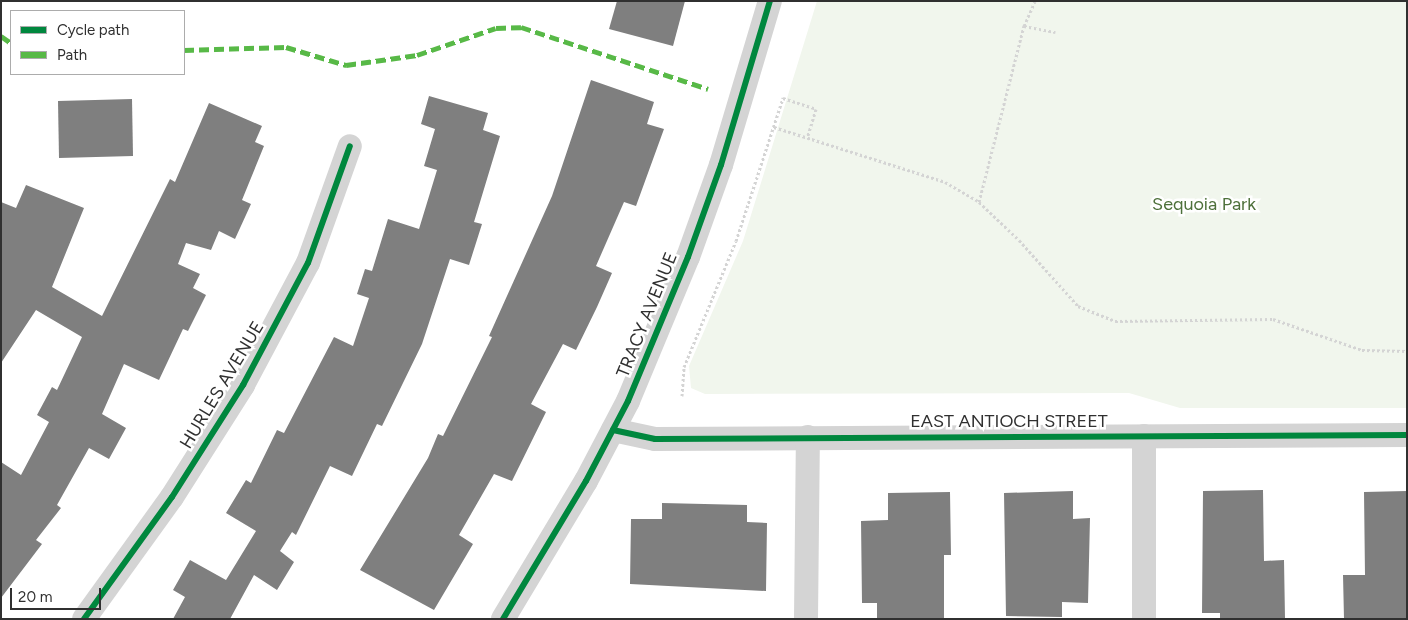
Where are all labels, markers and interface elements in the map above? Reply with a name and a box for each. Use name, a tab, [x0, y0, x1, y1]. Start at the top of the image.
legend	[10, 10, 185, 75]
text: Cycle path	[57, 21, 129, 39]
text: Path	[57, 46, 87, 64]
park label: Sequoia Park	[1152, 193, 1256, 215]
street label: TRACY AVENUE	[612, 249, 682, 381]
street label: HURLES AVENUE	[175, 317, 269, 453]
street label: EAST ANTIOCH STREET	[910, 410, 1108, 432]
scale bar	[12, 578, 104, 610]
text: 20 m	[18, 588, 52, 606]

